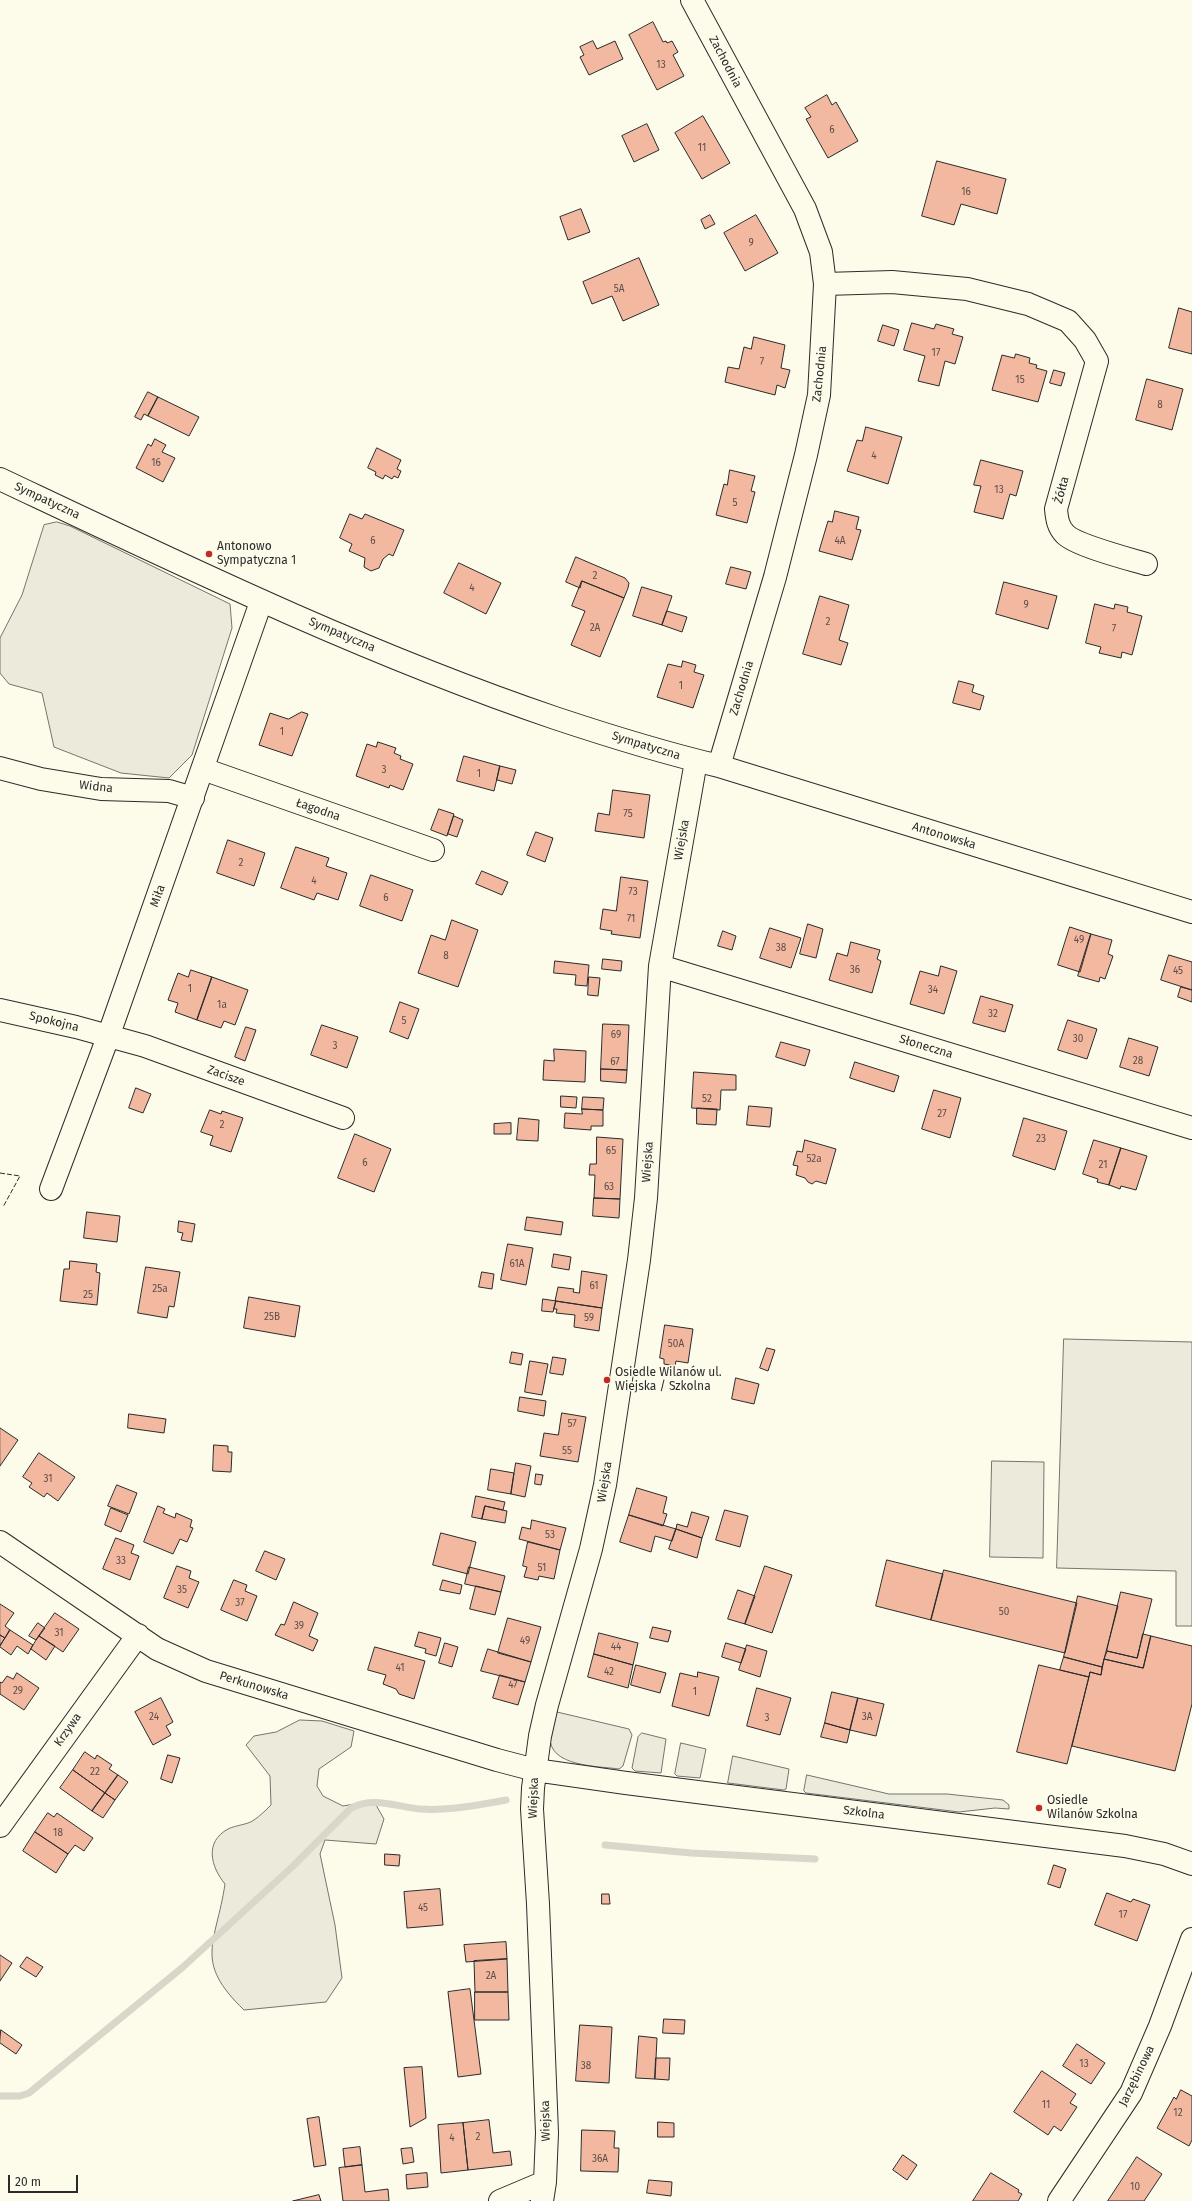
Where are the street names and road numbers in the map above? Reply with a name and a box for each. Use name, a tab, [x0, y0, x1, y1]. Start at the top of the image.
street label: Zachodnia	[705, 34, 745, 90]
street label: Zachodnia	[810, 345, 830, 403]
street label: Żółta	[1051, 475, 1073, 505]
street label: Sympatyczna	[12, 480, 82, 522]
street label: Sympatyczna	[307, 615, 377, 655]
street label: Zachodnia	[727, 659, 757, 717]
street label: Sympatyczna	[610, 729, 682, 763]
street label: Widna	[78, 778, 114, 796]
street label: Łagodna	[294, 796, 342, 824]
street label: Wiejska	[671, 818, 693, 862]
street label: Antonowska	[910, 819, 978, 853]
street label: Miła	[147, 883, 169, 909]
street label: Spokojna	[28, 1009, 80, 1035]
street label: Słoneczna	[897, 1032, 955, 1062]
street label: Zacisze	[205, 1063, 247, 1089]
street label: Wiejska	[639, 1141, 657, 1183]
street label: Wiejska	[595, 1460, 615, 1504]
street label: Perkunowska	[218, 1669, 290, 1703]
street label: Krzywa	[51, 1710, 85, 1750]
street label: Wiejska	[526, 1777, 542, 1819]
street label: Szkolna	[842, 1803, 886, 1823]
street label: Jarzębinowa	[1116, 2043, 1158, 2109]
street label: Wiejska	[538, 2100, 554, 2142]

